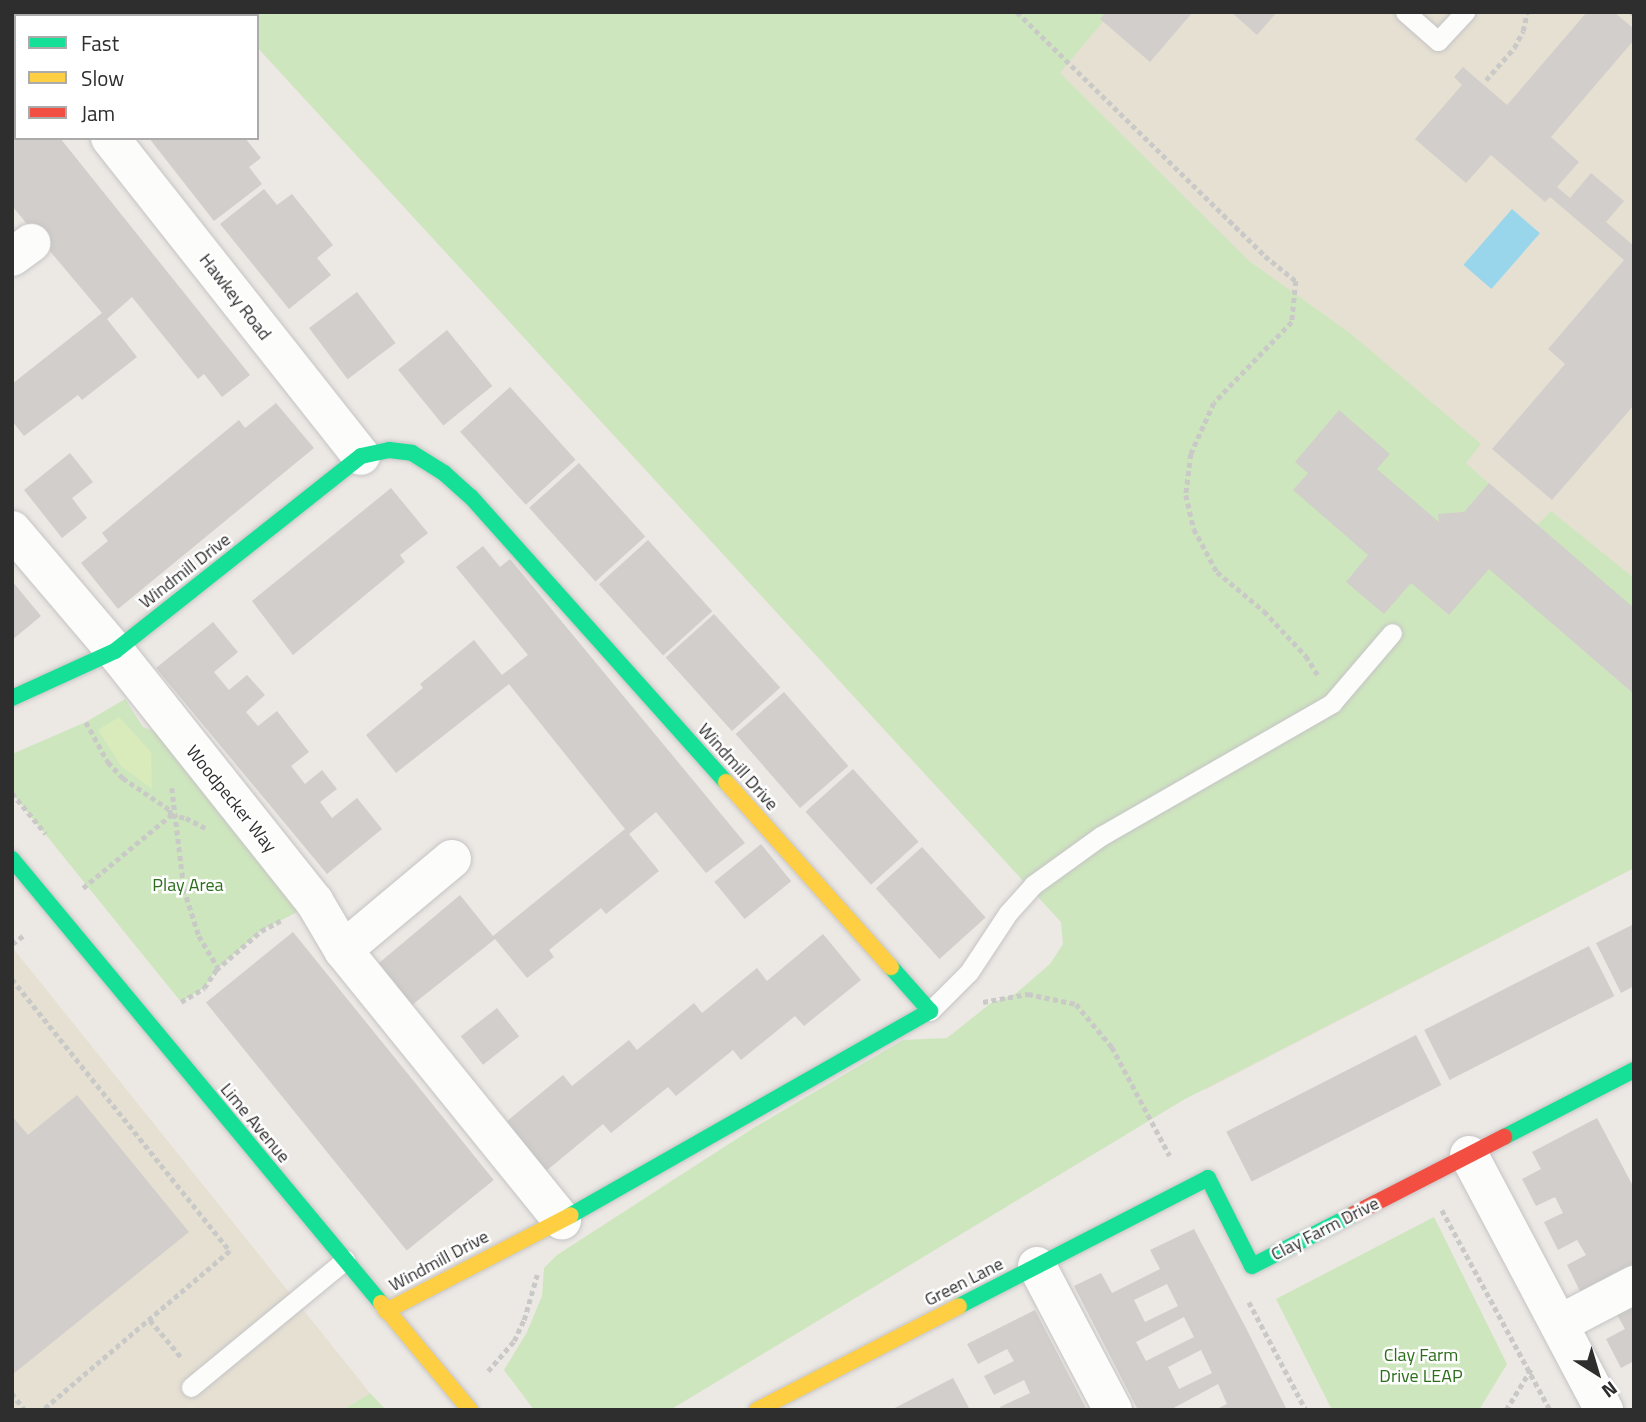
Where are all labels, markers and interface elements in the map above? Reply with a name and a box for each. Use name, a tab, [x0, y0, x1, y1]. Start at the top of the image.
legend	[14, 14, 259, 140]
text: Fast	[81, 27, 119, 59]
text: Slow	[81, 62, 124, 94]
text: Jam	[81, 97, 115, 129]
street label: Hawkey Road	[195, 249, 275, 345]
street label: Windmill Drive	[135, 529, 235, 613]
street label: Windmill Drive	[693, 719, 783, 815]
street label: Woodpecker Way	[181, 741, 281, 857]
park label: Play Area	[152, 874, 224, 896]
street label: Lime Avenue	[216, 1079, 294, 1167]
street label: Clay Farm Drive	[1268, 1193, 1382, 1265]
street label: Windmill Drive	[385, 1226, 493, 1296]
street label: Green Lane	[921, 1253, 1007, 1311]
north arrow	[1562, 1338, 1632, 1408]
park label: Clay Farm Drive LEAP	[1379, 1345, 1463, 1388]
text: N	[1596, 1375, 1624, 1406]

